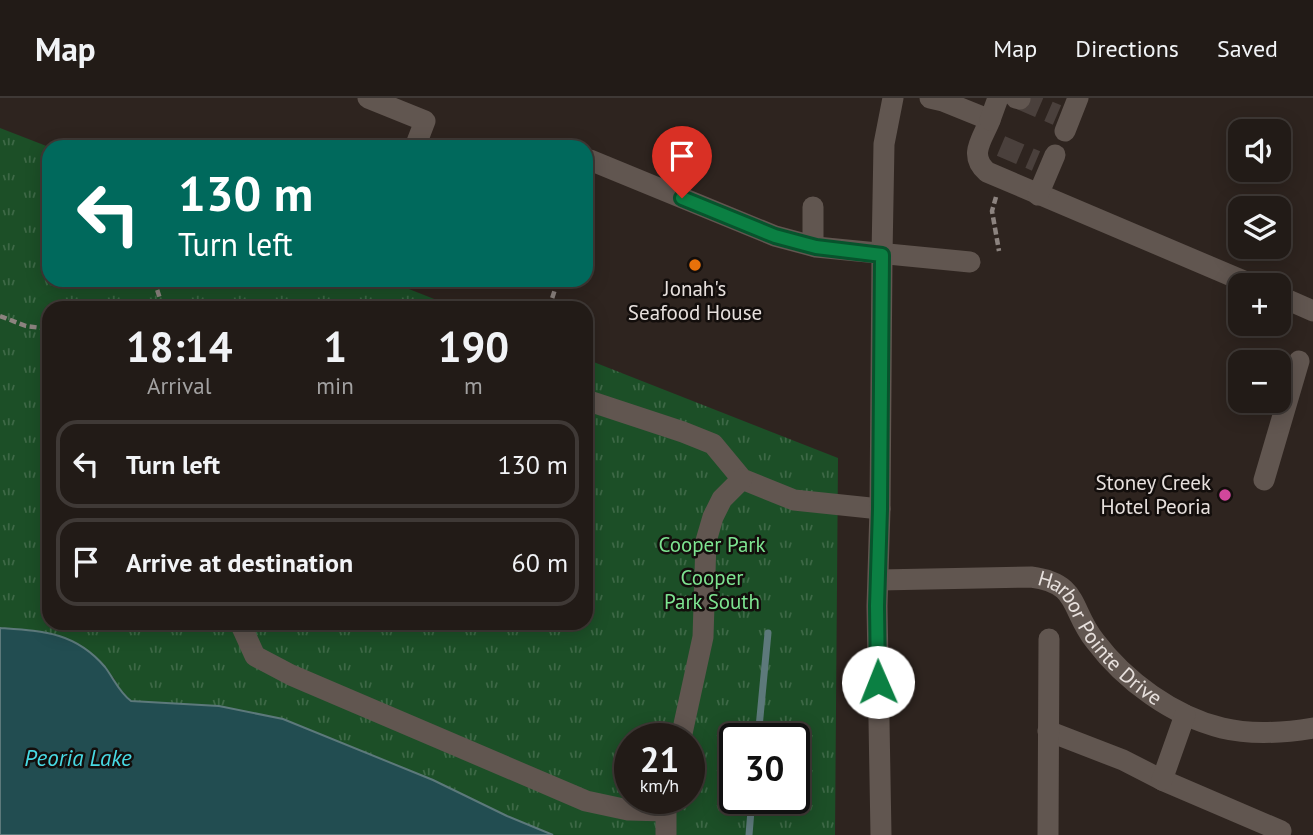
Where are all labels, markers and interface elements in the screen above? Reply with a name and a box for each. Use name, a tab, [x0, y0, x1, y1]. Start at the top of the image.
text: Map	[35, 27, 96, 70]
text: Map	[993, 33, 1037, 64]
text: Directions	[1075, 33, 1179, 64]
text: Saved	[1217, 33, 1278, 64]
map controls	[1228, 119, 1291, 413]
button: sound	[1228, 119, 1291, 182]
pin	[652, 126, 712, 198]
icon: arrive	[663, 137, 701, 175]
text: 130 m	[178, 161, 313, 225]
icon: left	[63, 168, 154, 259]
button: layers	[1228, 196, 1291, 259]
text: Turn left	[178, 223, 293, 265]
marker: Jonah's Seafood House	[687, 257, 703, 273]
button: +	[1228, 273, 1291, 336]
place label: Jonah's Seafood House	[628, 275, 762, 326]
text: 18:14	[126, 319, 232, 374]
text: 1	[323, 319, 347, 374]
text: 190	[438, 319, 509, 374]
button: −	[1228, 350, 1291, 413]
text: Arrival	[147, 371, 211, 400]
text: min	[316, 371, 354, 400]
text: m	[464, 371, 483, 400]
icon: left	[67, 445, 105, 483]
text: Turn left	[126, 448, 220, 481]
text: 130 m	[497, 448, 568, 481]
place label: Stoney Creek Hotel Peoria	[1095, 469, 1211, 520]
marker: Stoney Creek Hotel Peoria	[1217, 487, 1233, 503]
park label: Cooper Park	[658, 531, 766, 558]
icon: arrive	[67, 543, 105, 581]
text: Arrive at destination	[126, 546, 353, 579]
text: 60 m	[512, 546, 568, 579]
park label: Cooper Park South	[664, 564, 760, 615]
street label: Harbor Pointe Drive	[1035, 564, 1167, 711]
position arrow	[841, 645, 915, 719]
speed limit sign: 30	[719, 723, 810, 814]
text: 21	[640, 736, 679, 782]
water label: Peoria Lake	[24, 743, 132, 772]
text: km/h	[640, 774, 679, 797]

